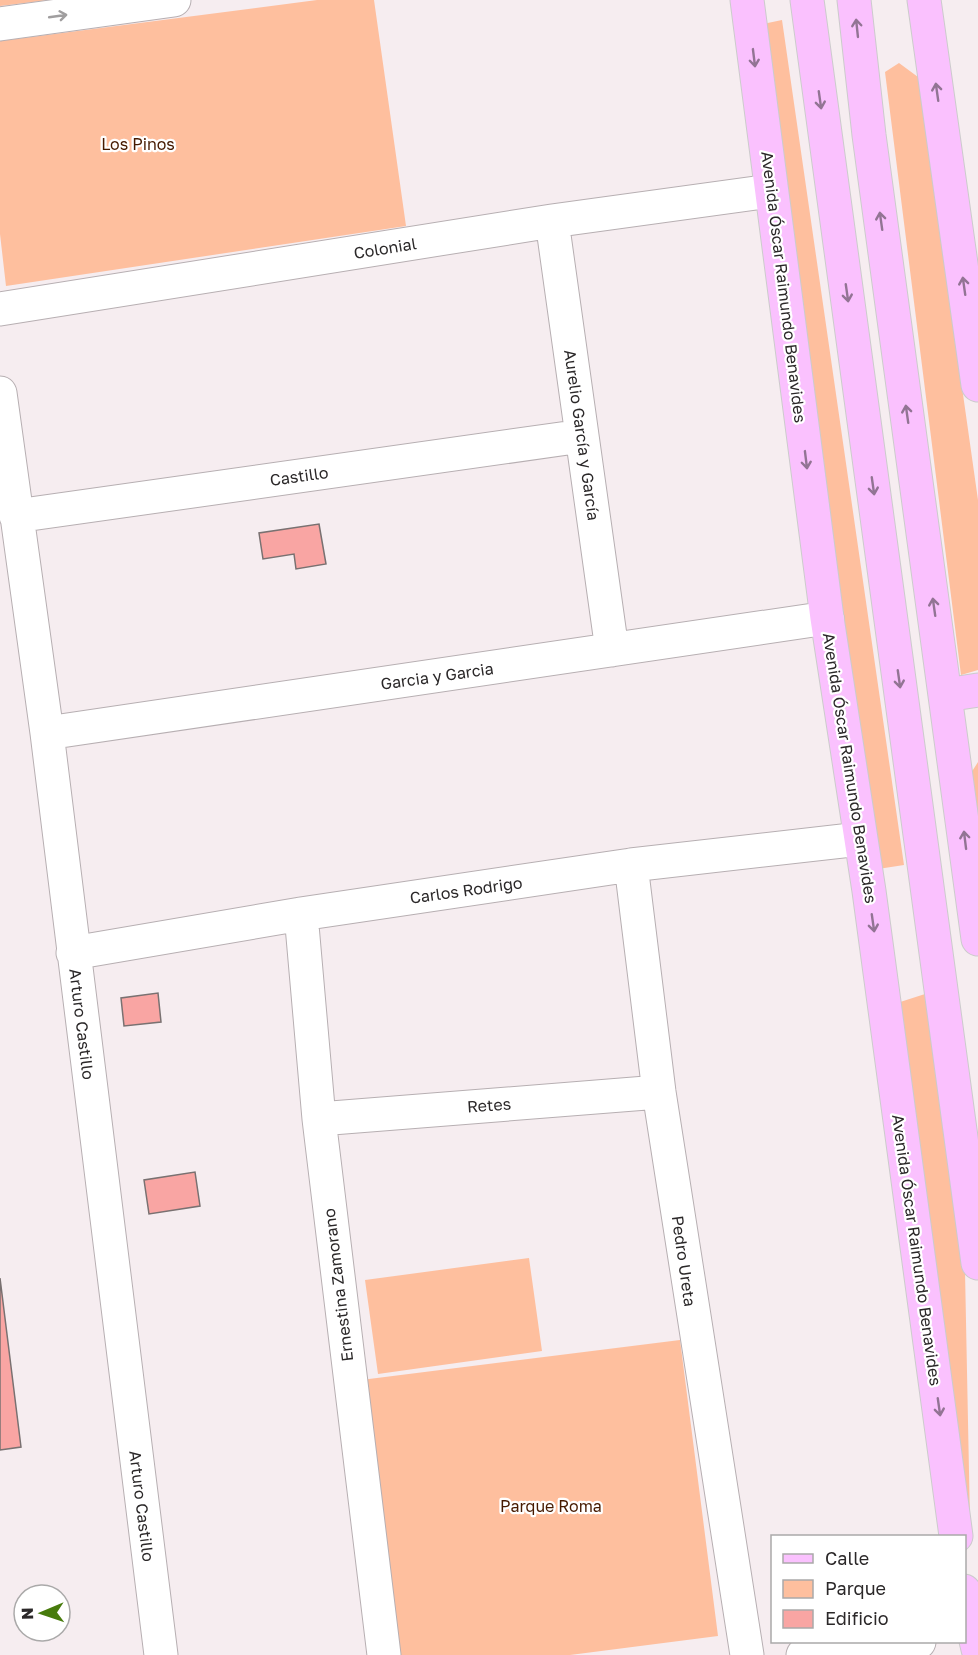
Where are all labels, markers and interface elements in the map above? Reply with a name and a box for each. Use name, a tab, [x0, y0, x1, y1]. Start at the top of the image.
one-way arrow	[48, 10, 67, 21]
one-way arrow	[851, 18, 862, 38]
one-way arrow	[749, 48, 760, 67]
one-way arrow	[932, 83, 943, 103]
one-way arrow	[815, 89, 826, 109]
park label: Los Pinos	[101, 134, 175, 154]
street label: Avenida Óscar Raimundo Benavides	[757, 150, 811, 424]
one-way arrow	[875, 212, 886, 231]
street label: Colonial	[352, 233, 418, 263]
one-way arrow	[959, 276, 970, 296]
one-way arrow	[841, 282, 852, 302]
street label: Aurelio García y García	[560, 348, 604, 522]
one-way arrow	[902, 405, 913, 425]
one-way arrow	[801, 449, 812, 469]
street label: Castillo	[269, 462, 329, 490]
one-way arrow	[867, 476, 878, 495]
one-way arrow	[929, 598, 940, 618]
street label: Avenida Óscar Raimundo Benavides	[819, 631, 881, 905]
street label: Garcia y Garcia	[379, 658, 495, 694]
one-way arrow	[894, 669, 905, 689]
one-way arrow	[960, 830, 971, 850]
street label: Carlos Rodrigo	[408, 872, 524, 908]
one-way arrow	[868, 912, 879, 932]
street label: Arturo Castillo	[65, 967, 99, 1081]
street label: Retes	[466, 1093, 512, 1117]
street label: Avenida Óscar Raimundo Benavides	[888, 1113, 946, 1387]
street label: Ernestina Zamorano	[319, 1207, 357, 1363]
street label: Pedro Ureta	[668, 1214, 700, 1308]
one-way arrow	[933, 1397, 944, 1417]
street label: Arturo Castillo	[125, 1449, 159, 1563]
park label: Parque Roma	[500, 1496, 602, 1516]
legend	[771, 1535, 966, 1643]
text: Calle	[825, 1547, 869, 1569]
text: Parque	[825, 1577, 886, 1599]
north arrow	[12, 1583, 72, 1643]
text: N	[17, 1607, 37, 1620]
text: Edificio	[825, 1607, 889, 1629]

